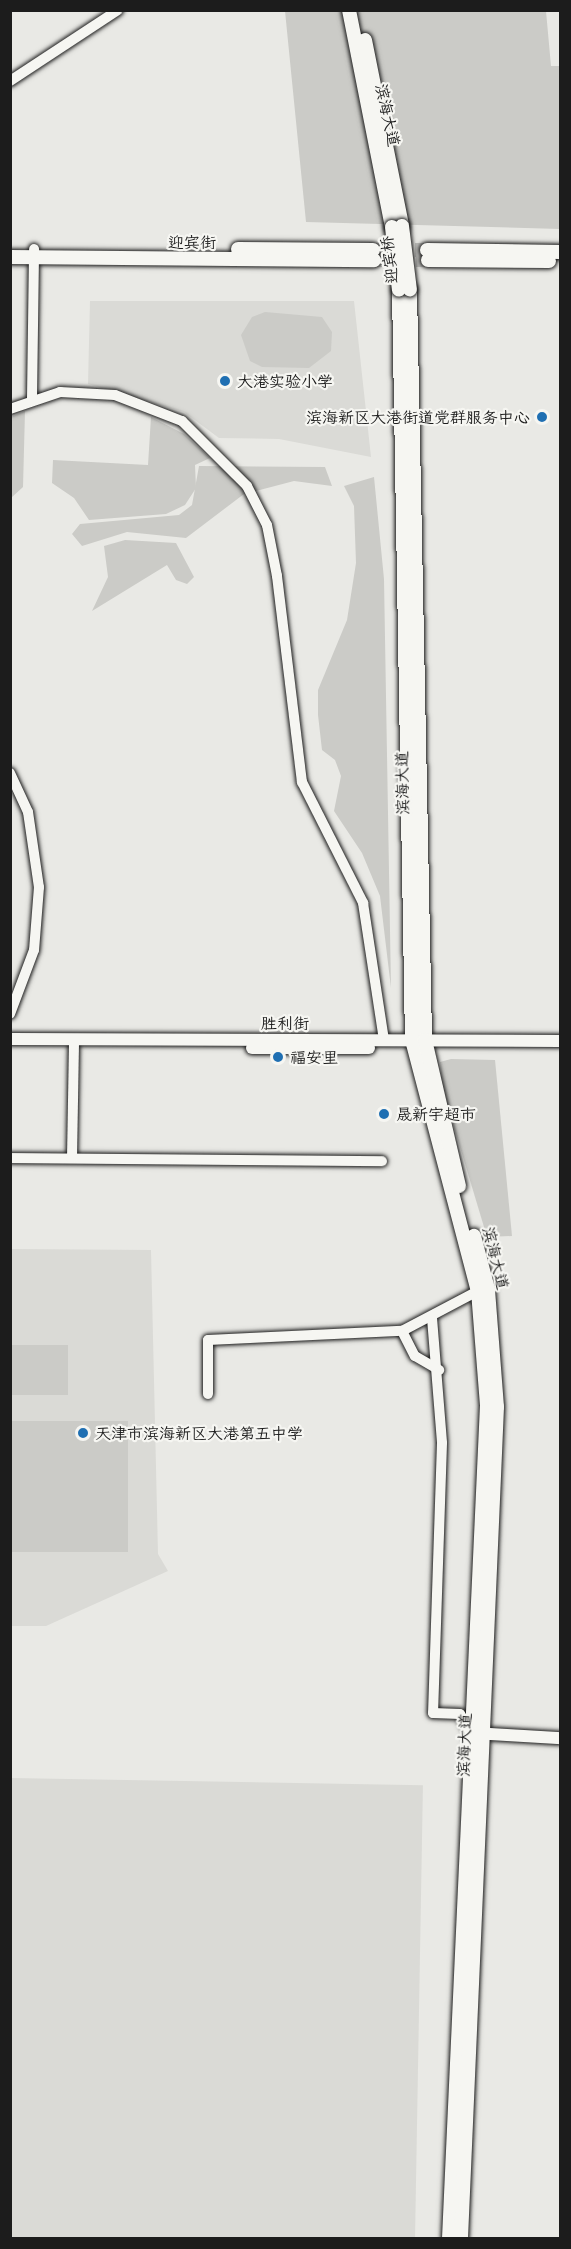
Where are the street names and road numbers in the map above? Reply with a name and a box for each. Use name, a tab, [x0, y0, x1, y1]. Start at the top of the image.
street label: 滨海大道	[372, 82, 404, 148]
street label: 迎宾街	[168, 232, 216, 252]
street label: 迎宾桥	[377, 235, 401, 285]
street label: 滨海大道	[392, 751, 412, 815]
street label: 胜利街	[261, 1013, 309, 1033]
street label: 滨海大道	[479, 1225, 513, 1291]
street label: 滨海大道	[453, 1713, 475, 1777]

